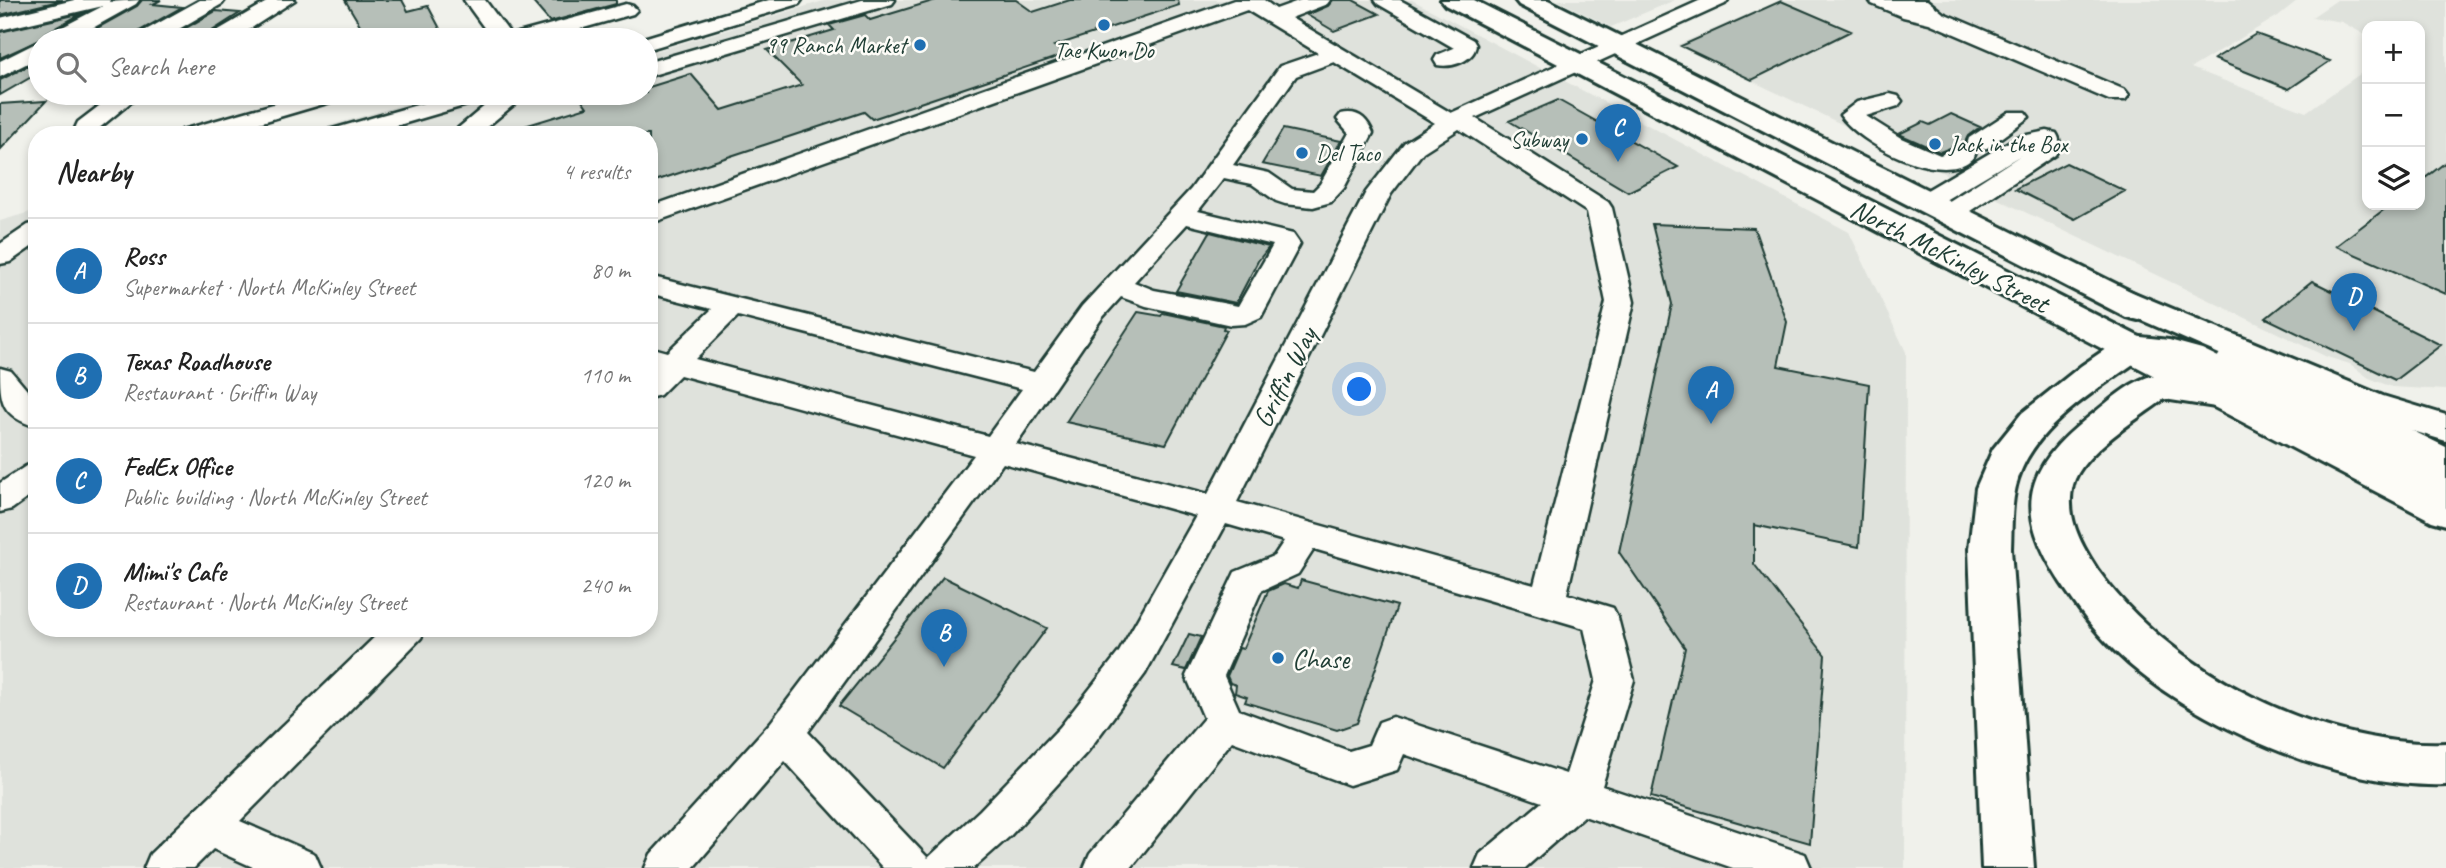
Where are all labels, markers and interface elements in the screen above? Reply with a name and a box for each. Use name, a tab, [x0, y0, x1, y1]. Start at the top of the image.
marker: Tae Kwon Do	[1096, 17, 1112, 33]
map controls	[2362, 21, 2425, 210]
button: +	[2362, 21, 2425, 84]
search box	[28, 28, 658, 105]
place label: 99 Ranch Market	[766, 31, 909, 60]
place label: Tae Kwon Do	[1054, 36, 1156, 65]
marker: 99 Ranch Market	[912, 37, 928, 53]
icon: search	[52, 48, 90, 86]
text: Search here	[108, 50, 214, 83]
button: −	[2362, 84, 2425, 147]
pin: C	[1595, 104, 1641, 162]
place label: Subway	[1510, 125, 1570, 154]
place label: Jack in the Box	[1948, 130, 2069, 159]
marker: Subway	[1574, 131, 1590, 147]
marker: Jack in the Box	[1927, 136, 1943, 152]
place label: Del Taco	[1316, 139, 1382, 168]
marker: Del Taco	[1294, 145, 1310, 161]
button: layers	[2362, 147, 2425, 210]
text: Nearby	[56, 153, 132, 191]
text: 4 results	[563, 157, 630, 186]
street label: North McKinley Street	[1845, 190, 2057, 322]
text: Ross	[123, 240, 165, 273]
text: A	[73, 256, 85, 285]
text: 80 m	[591, 256, 630, 285]
text: Supermarket · North McKinley Street	[123, 273, 415, 302]
pin: D	[2331, 273, 2377, 331]
street label: Griffin Way	[1244, 319, 1326, 433]
text: Texas Roadhouse	[123, 345, 270, 378]
text: B	[73, 361, 85, 390]
text: 110 m	[581, 361, 630, 390]
pin: A	[1688, 366, 1734, 424]
your location	[1342, 372, 1376, 406]
text: Restaurant · Griffin Way	[123, 378, 316, 407]
text: FedEx Office	[123, 450, 232, 483]
text: C	[74, 466, 84, 495]
text: 120 m	[581, 466, 630, 495]
text: Public building · North McKinley Street	[123, 483, 427, 512]
text: Mimi's Cafe	[123, 555, 226, 588]
text: D	[72, 571, 86, 600]
text: 240 m	[581, 571, 630, 600]
text: Restaurant · North McKinley Street	[123, 588, 406, 617]
pin: B	[921, 609, 967, 667]
place label: Chase	[1292, 641, 1351, 676]
marker: Chase	[1270, 650, 1286, 666]

